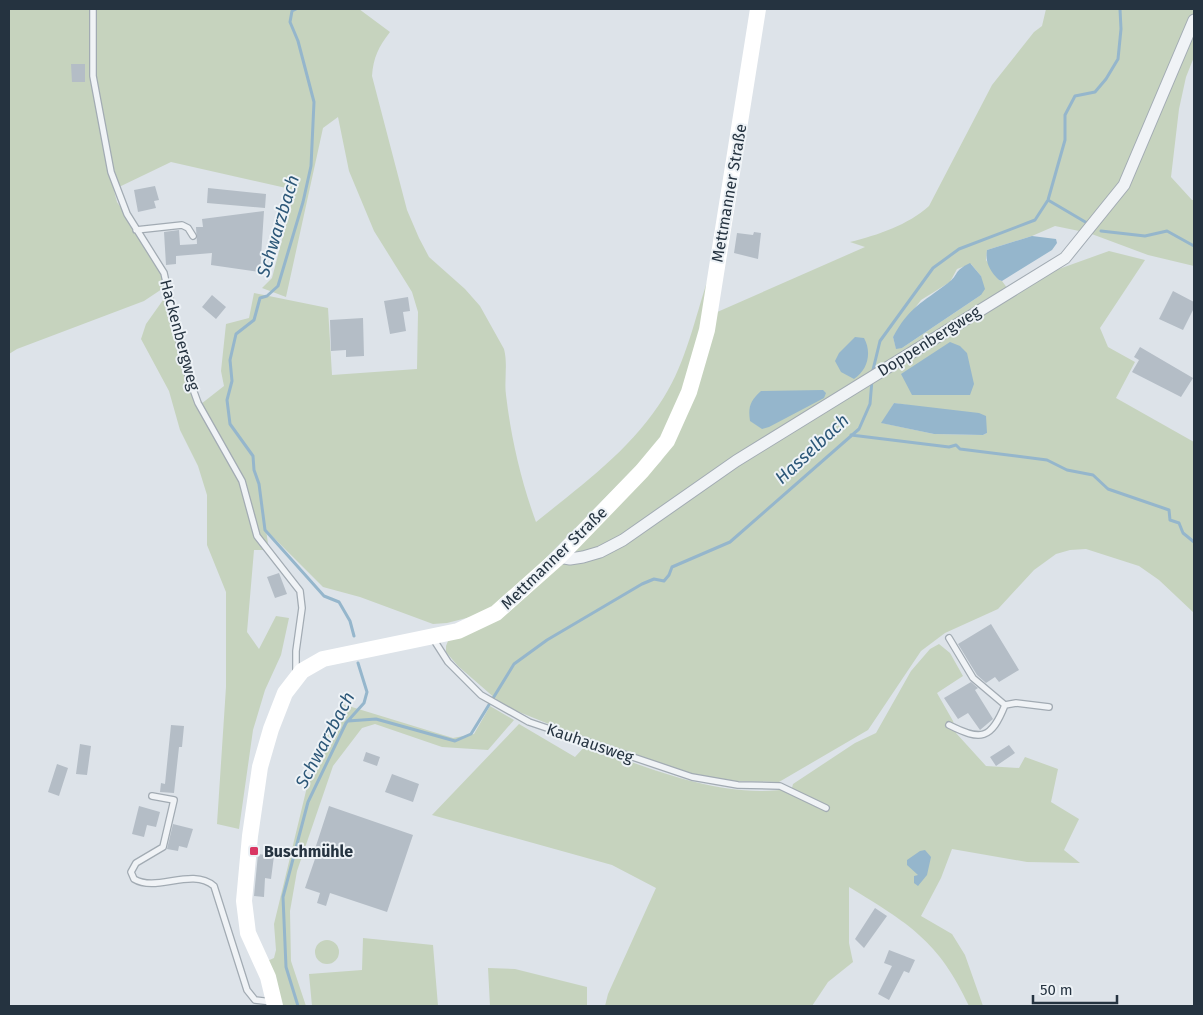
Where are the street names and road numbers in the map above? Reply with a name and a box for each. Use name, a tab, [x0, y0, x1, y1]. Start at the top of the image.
street label: Mettmanner Straße	[707, 122, 751, 264]
street label: Hackenbergweg	[156, 277, 204, 393]
street label: Doppenbergweg	[874, 301, 985, 380]
street label: Mettmanner Straße	[497, 503, 611, 613]
street label: Kauhausweg	[544, 719, 637, 767]

